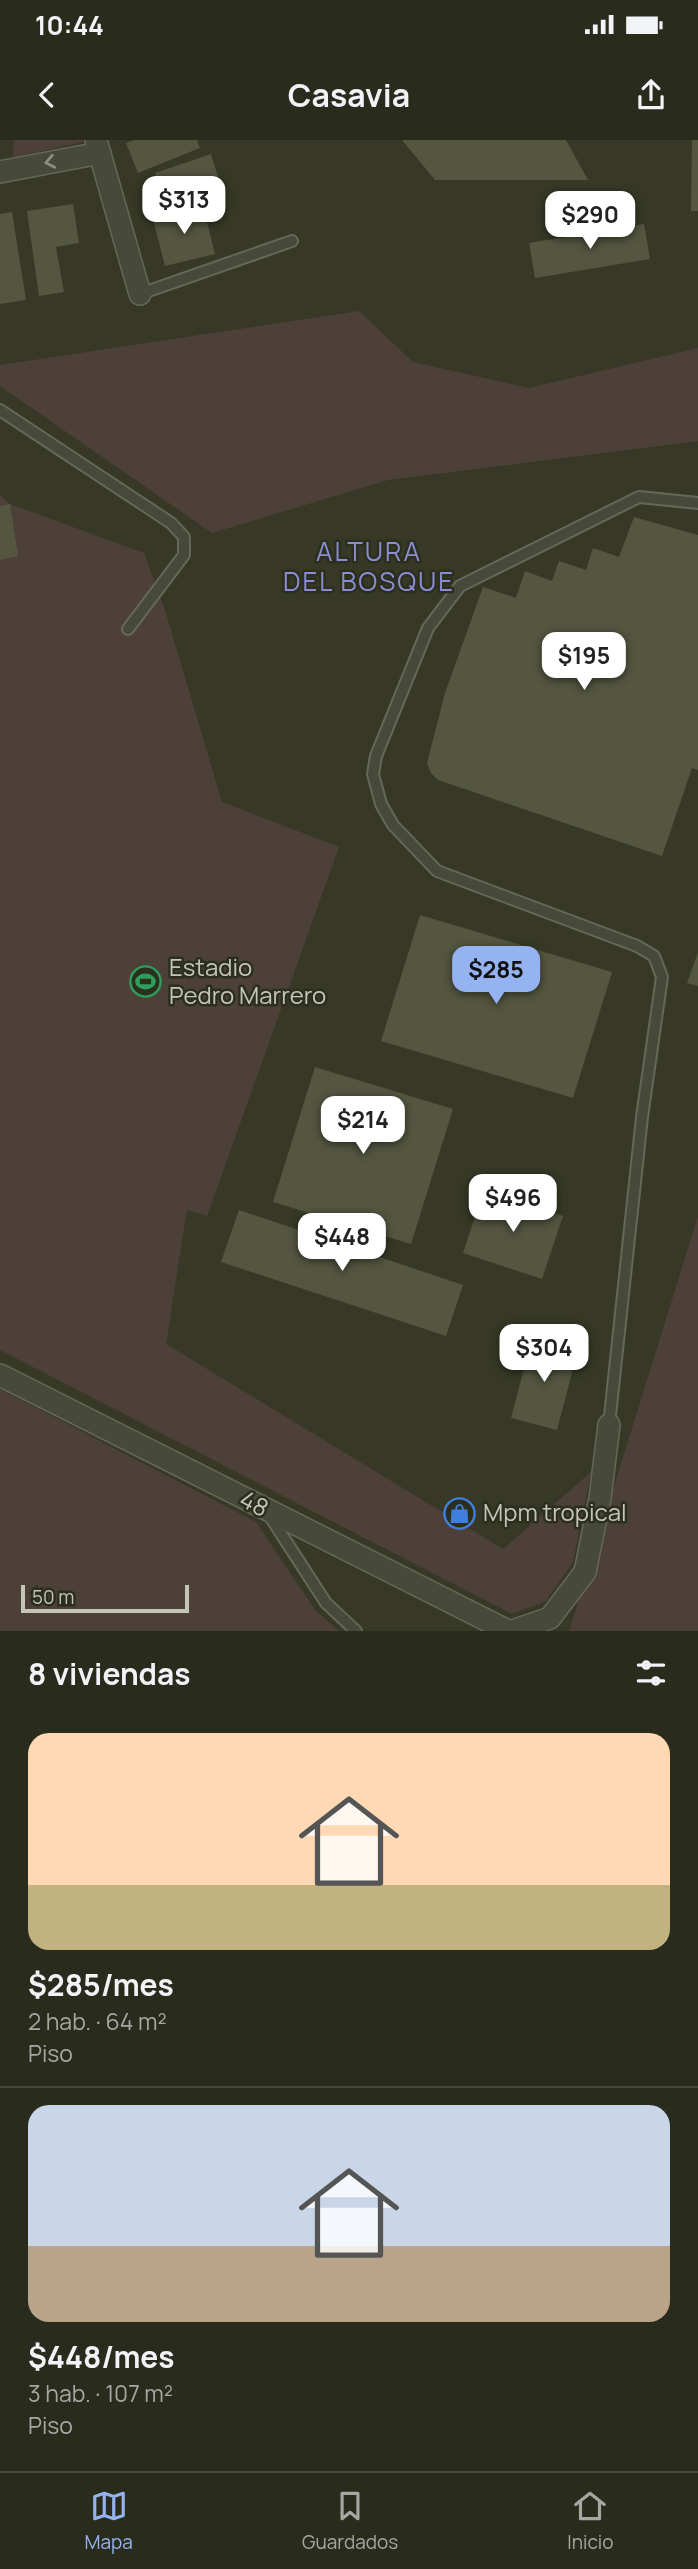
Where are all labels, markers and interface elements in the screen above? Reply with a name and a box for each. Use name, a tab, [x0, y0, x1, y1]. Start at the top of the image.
text: 10:44	[35, 7, 104, 43]
text: Casavia	[288, 73, 410, 117]
icon: back	[28, 76, 66, 114]
icon: share	[632, 76, 670, 114]
one-way arrow	[44, 154, 56, 169]
pin: $313	[143, 176, 225, 236]
text: $313	[158, 183, 210, 215]
pin: $290	[549, 192, 631, 251]
text: $290	[561, 198, 619, 230]
district label: ALTURA DEL BOSQUE	[283, 533, 455, 599]
pin: $195	[543, 632, 625, 692]
text: $195	[558, 639, 610, 671]
pin: $285	[455, 946, 537, 1006]
place label: Estadio Pedro Marrero	[169, 950, 326, 1011]
text: $285	[468, 953, 524, 985]
sports icon: Estadio Pedro Marrero	[129, 965, 163, 999]
pin: $214	[322, 1096, 404, 1156]
text: $214	[337, 1103, 389, 1135]
pin: $496	[472, 1174, 554, 1234]
text: $496	[485, 1181, 541, 1213]
pin: $448	[301, 1214, 383, 1273]
text: $448	[314, 1220, 370, 1252]
pin: $304	[503, 1324, 585, 1384]
text: $304	[516, 1331, 572, 1363]
street label: 48	[235, 1482, 275, 1524]
place label: Mpm tropical	[483, 1495, 627, 1528]
shop icon: Mpm tropical	[443, 1496, 477, 1530]
scale bar	[21, 1582, 189, 1614]
text: 50 m	[32, 1584, 74, 1610]
text: 8 viviendas	[28, 1653, 191, 1694]
icon: filters	[632, 1654, 670, 1692]
icon: home	[286, 1778, 412, 1904]
text: $285/mes	[28, 1964, 174, 2005]
text: 2 hab. · 64 m²	[28, 2005, 167, 2037]
text: Piso	[28, 2037, 73, 2069]
icon: home	[286, 2150, 412, 2276]
text: $448/mes	[28, 2336, 174, 2377]
text: 3 hab. · 107 m²	[28, 2377, 173, 2409]
text: Piso	[28, 2409, 73, 2441]
tab: Mapa	[85, 2487, 133, 2555]
tab: Guardados	[302, 2487, 398, 2555]
tab: Inicio	[567, 2487, 613, 2555]

